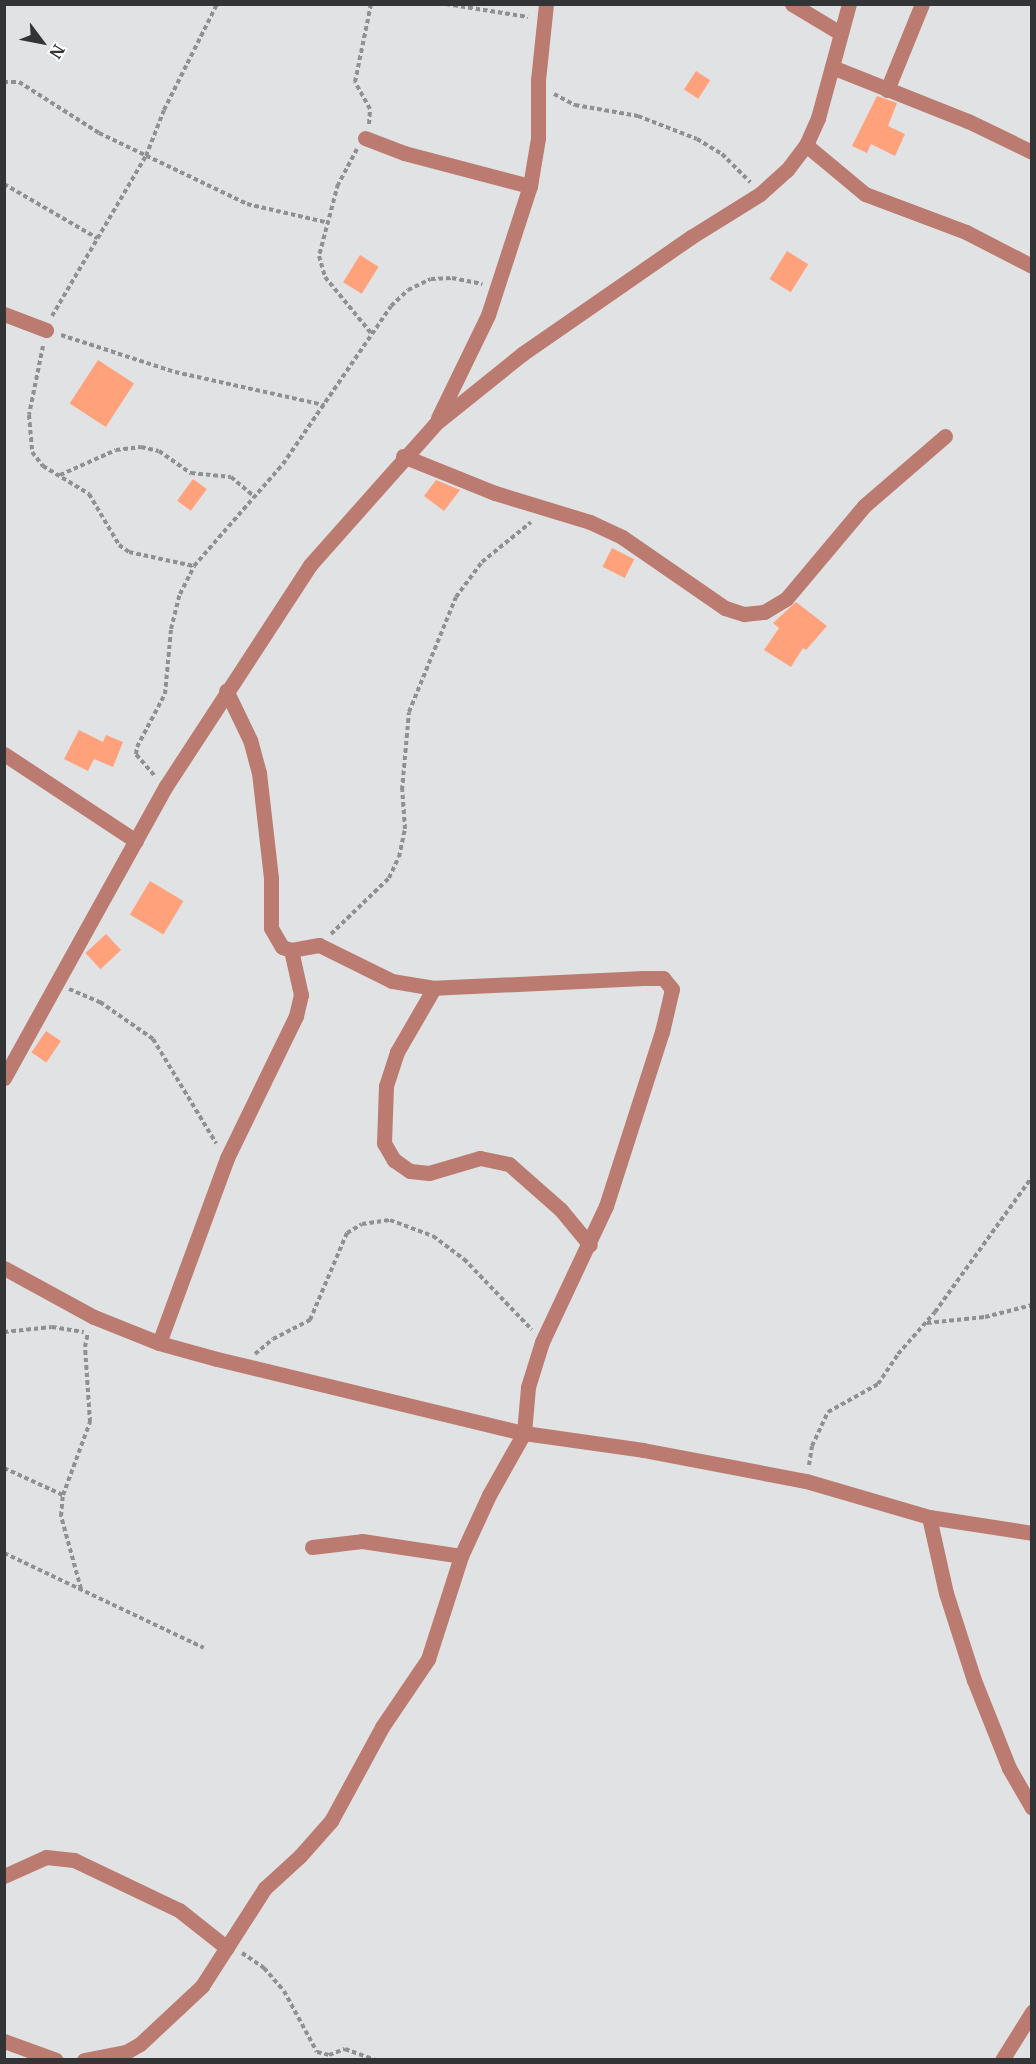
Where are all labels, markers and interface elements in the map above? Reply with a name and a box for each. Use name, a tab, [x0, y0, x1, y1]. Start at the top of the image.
north arrow	[12, 12, 72, 72]
text: N	[45, 41, 69, 62]

